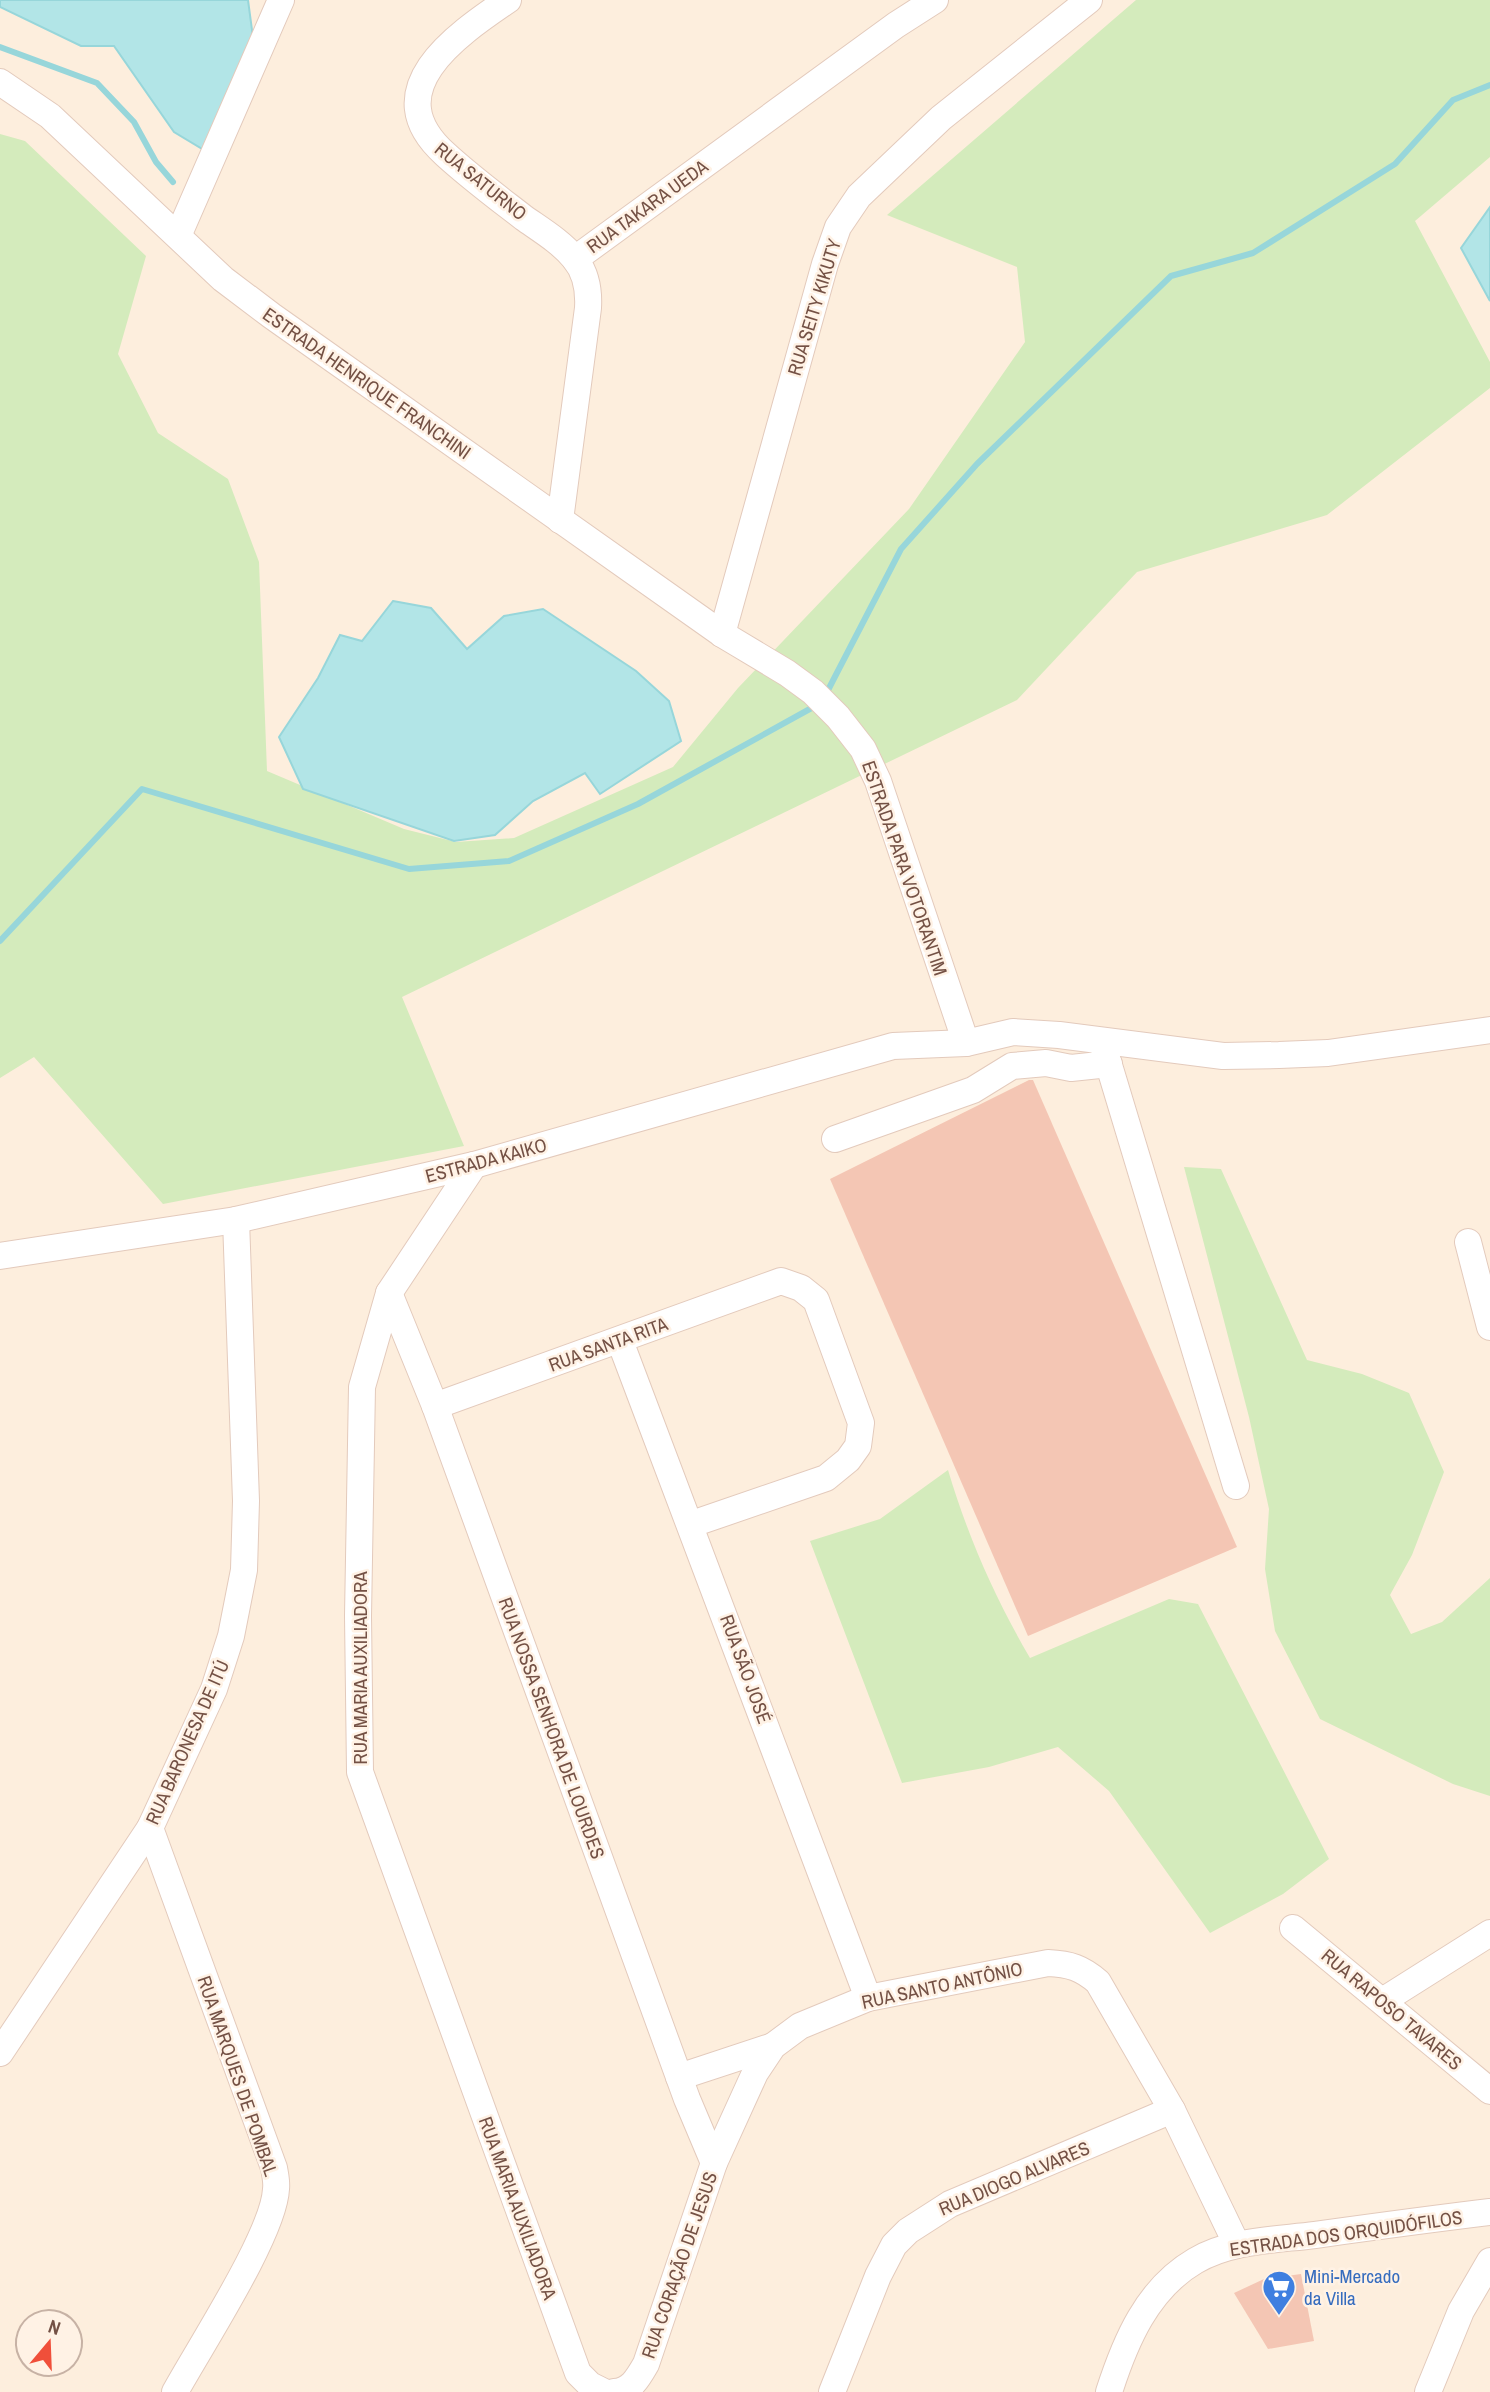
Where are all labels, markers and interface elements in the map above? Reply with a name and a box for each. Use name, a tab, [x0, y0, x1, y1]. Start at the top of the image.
street label: RUA SATURNO	[430, 136, 532, 226]
street label: RUA TAKARA UEDA	[581, 153, 713, 259]
street label: RUA SEITY KIKUTY	[781, 235, 847, 379]
street label: ESTRADA HENRIQUE FRANCHINI	[258, 301, 476, 465]
street label: ESTRADA PARA VOTORANTIM	[856, 757, 954, 979]
street label: ESTRADA KAIKO	[422, 1131, 550, 1189]
street label: RUA SANTA RITA	[545, 1310, 672, 1378]
street label: RUA MARIA AUXILIADORA	[347, 1571, 373, 1765]
street label: RUA NOSSA SENHORA DE LOURDES	[493, 1594, 611, 1862]
street label: RUA SÃO JOSÉ	[714, 1611, 778, 1727]
street label: RUA BARONESA DE ITÚ	[139, 1656, 235, 1828]
street label: RUA RAPOSO TAVARES	[1316, 1942, 1468, 2076]
street label: RUA SANTO ANTÔNIO	[859, 1955, 1025, 2015]
street label: RUA MARQUES DE POMBAL	[191, 1972, 285, 2180]
street label: RUA MARIA AUXILIADORA	[473, 2113, 563, 2304]
street label: RUA DIOGO ALVARES	[935, 2135, 1093, 2221]
street label: RUA CORAÇÃO DE JESUS	[635, 2168, 723, 2362]
street label: ESTRADA DOS ORQUIDÓFILOS	[1228, 2204, 1464, 2262]
place label: Mini-Mercado da Villa	[1304, 2263, 1400, 2311]
supermarket icon: Mini-Mercado da Villa	[1260, 2268, 1298, 2317]
north arrow	[14, 2308, 84, 2378]
text: N	[45, 2313, 64, 2341]

